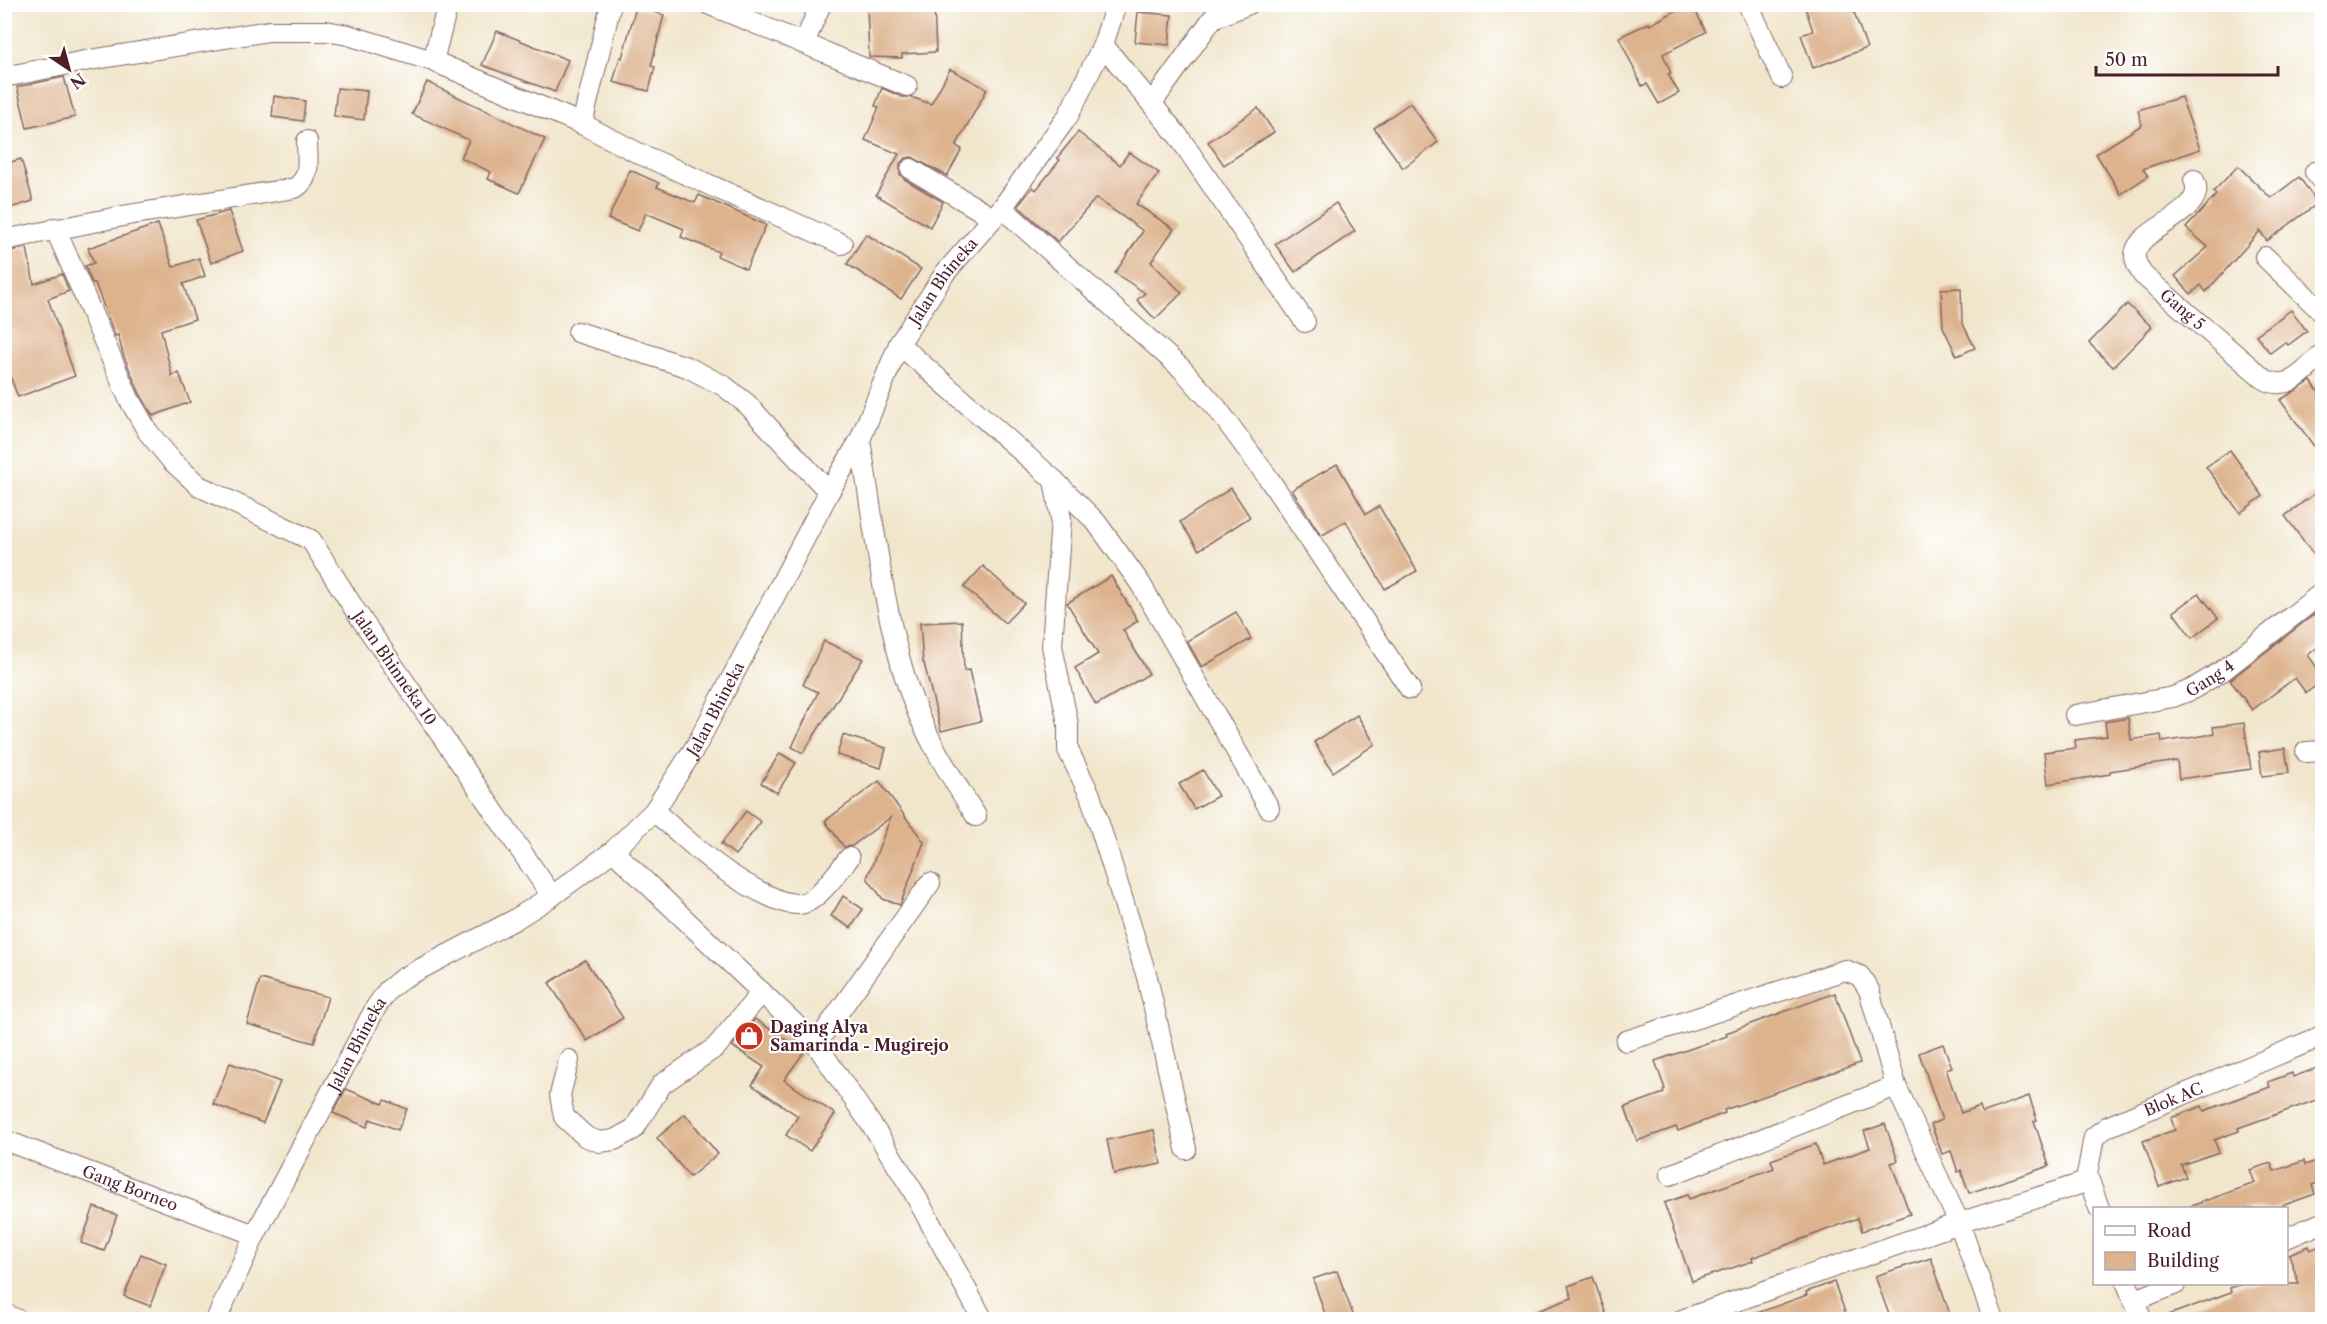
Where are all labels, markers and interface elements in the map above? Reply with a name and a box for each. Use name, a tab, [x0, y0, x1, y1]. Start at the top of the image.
north arrow	[39, 39, 99, 99]
scale bar	[2096, 39, 2278, 77]
text: 50 m	[2105, 49, 2148, 71]
text: N	[66, 69, 89, 93]
street label: Jalan Bhineka	[903, 233, 982, 331]
street label: Gang 5	[2156, 284, 2209, 334]
street label: Jalan Bhinneka 10	[347, 604, 441, 729]
street label: Gang 4	[2182, 656, 2238, 701]
street label: Jalan Bhineka	[680, 658, 749, 763]
street label: Jalan Bhineka	[322, 992, 390, 1097]
place label: Daging Alya Samarinda - Mugirejo	[770, 1017, 949, 1055]
shop icon: Daging Alya Samarinda - Mugirejo	[733, 1020, 765, 1052]
street label: Blok AC	[2141, 1078, 2206, 1120]
street label: Gang Borneo	[80, 1161, 181, 1215]
legend	[2093, 1207, 2288, 1285]
text: Road	[2147, 1220, 2192, 1242]
text: Building	[2147, 1250, 2219, 1272]

